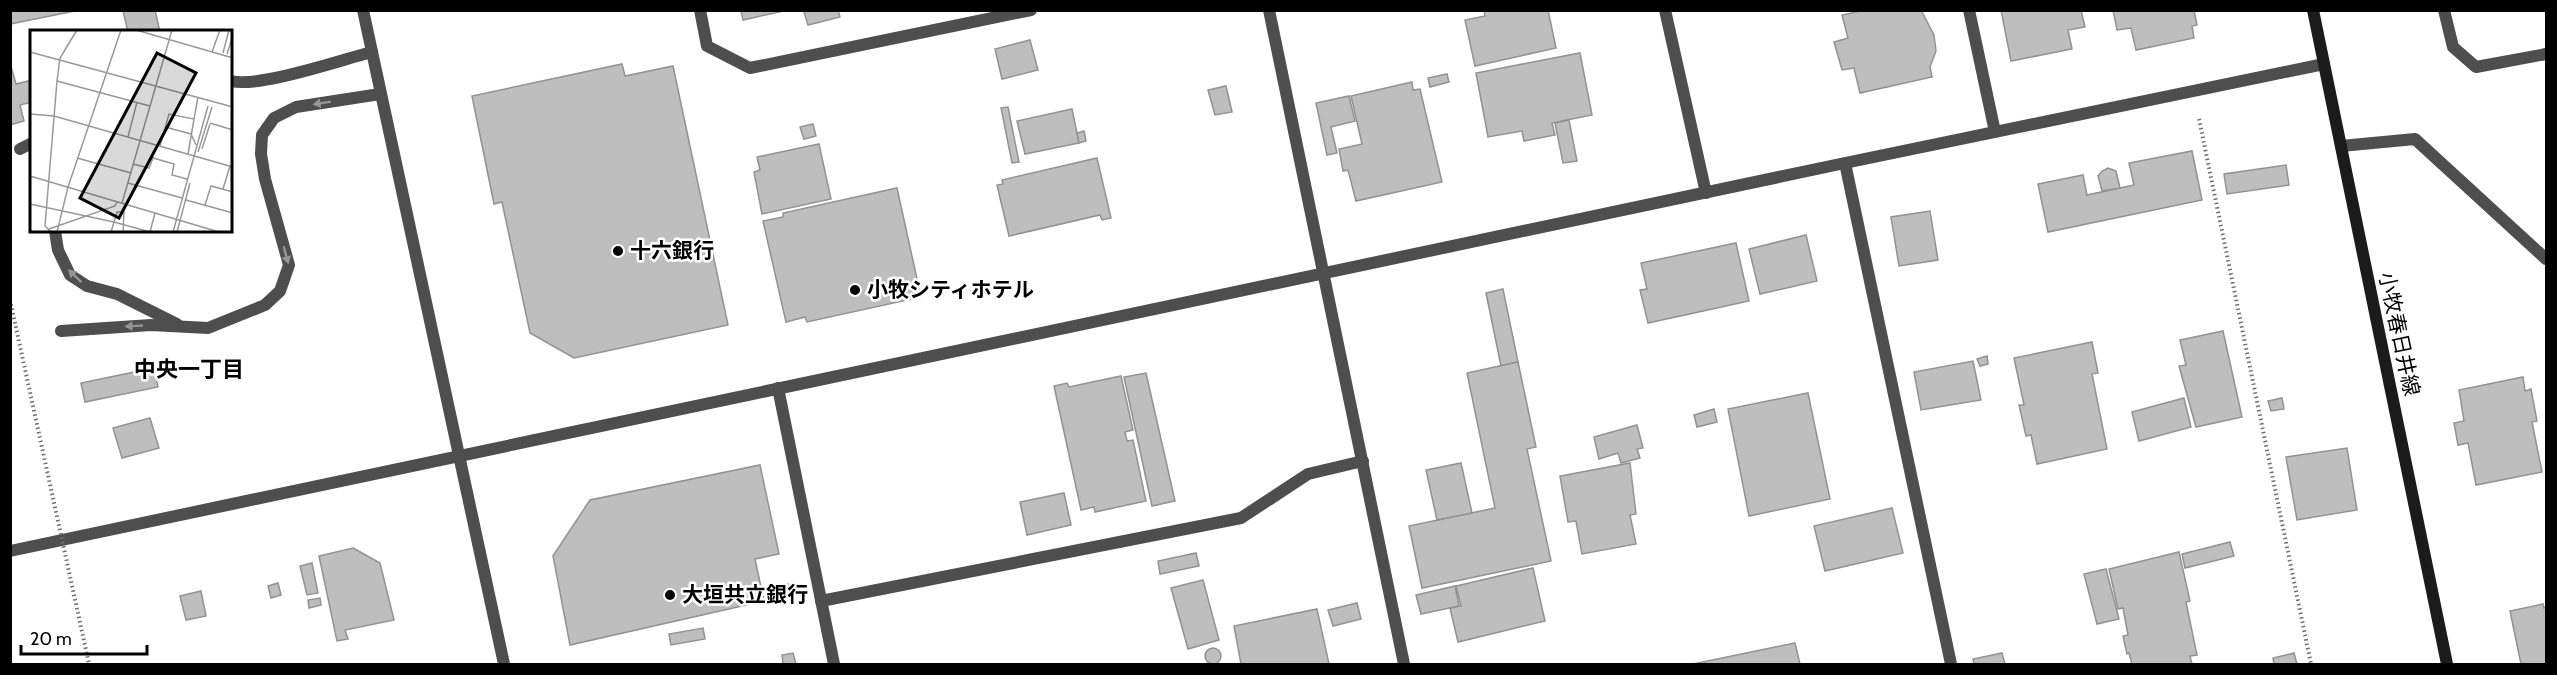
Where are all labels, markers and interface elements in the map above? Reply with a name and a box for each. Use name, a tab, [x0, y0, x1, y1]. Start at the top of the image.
inset map	[30, 30, 232, 232]
one-way arrow	[313, 98, 332, 107]
place label: 十六銀行	[630, 238, 714, 263]
marker: 十六銀行	[611, 244, 625, 258]
one-way arrow	[282, 245, 292, 264]
one-way arrow	[67, 269, 82, 283]
street label: 小牧春日井線	[2374, 270, 2425, 398]
place label: 小牧シティホテル	[867, 277, 1034, 302]
marker: 小牧シティホテル	[848, 283, 862, 297]
one-way arrow	[124, 321, 143, 330]
district label: 中央一丁目	[134, 356, 244, 383]
place label: 大垣共立銀行	[682, 582, 808, 607]
marker: 大垣共立銀行	[663, 588, 677, 602]
scale bar	[21, 618, 147, 656]
text: 20 m	[30, 628, 72, 650]

